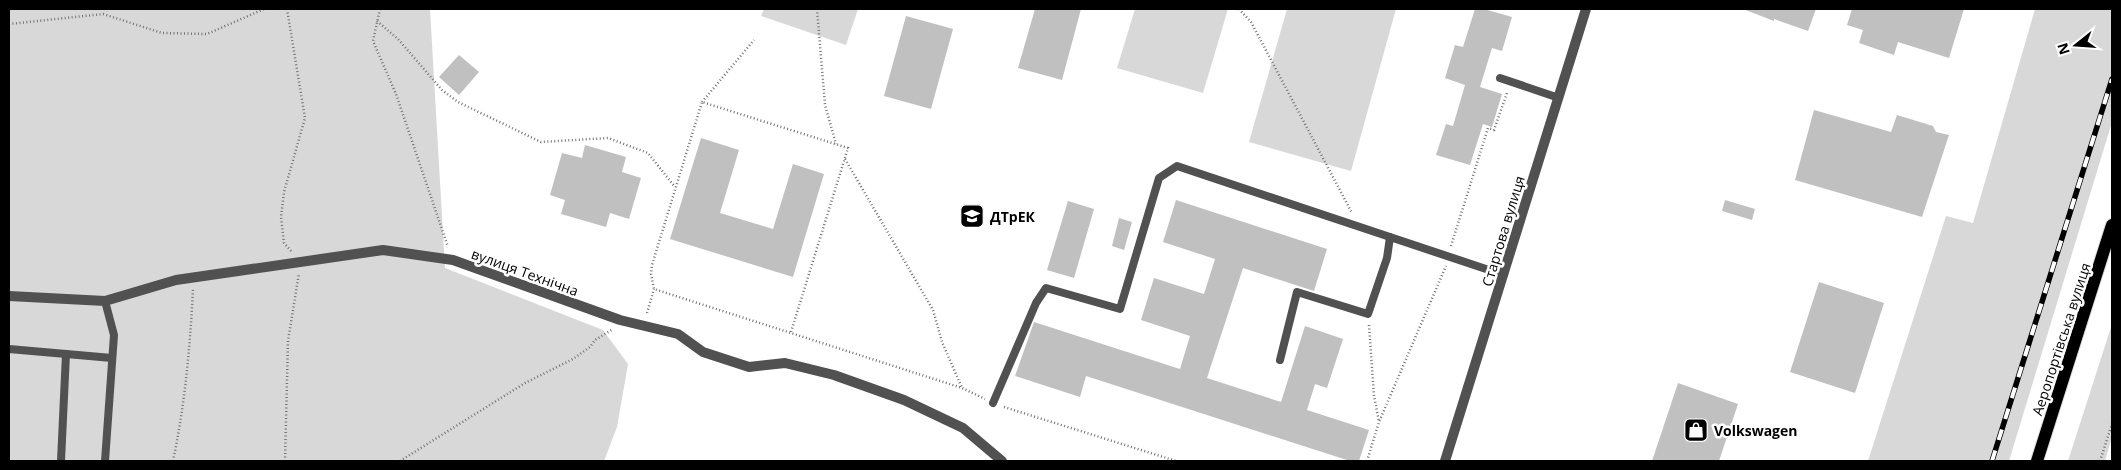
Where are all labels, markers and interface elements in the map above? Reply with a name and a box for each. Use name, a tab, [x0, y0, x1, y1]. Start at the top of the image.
north arrow	[2051, 20, 2101, 70]
text: N	[2052, 41, 2074, 57]
street label: Стартова вулиця	[1477, 173, 1529, 289]
school or university icon: ДТрЕК	[959, 203, 985, 229]
place label: ДТрЕК	[990, 207, 1036, 226]
street label: вулиця Технічна	[469, 244, 581, 300]
street label: Аеропортівська вулиця	[2027, 260, 2095, 418]
shop icon: Volkswagen	[1683, 417, 1709, 443]
place label: Volkswagen	[1714, 421, 1798, 440]

